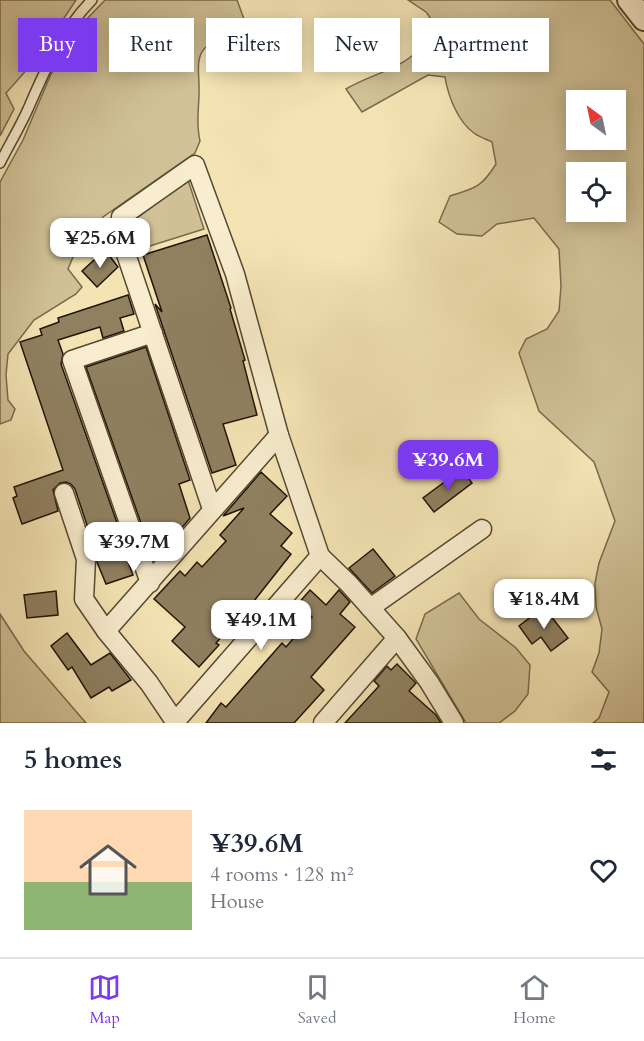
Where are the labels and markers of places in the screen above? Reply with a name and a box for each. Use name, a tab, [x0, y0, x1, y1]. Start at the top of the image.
pin: ¥25.6M	[51, 218, 149, 269]
pin: ¥39.6M	[399, 440, 497, 491]
pin: ¥39.7M	[85, 522, 183, 573]
pin: ¥18.4M	[495, 579, 593, 630]
pin: ¥49.1M	[212, 600, 310, 651]

